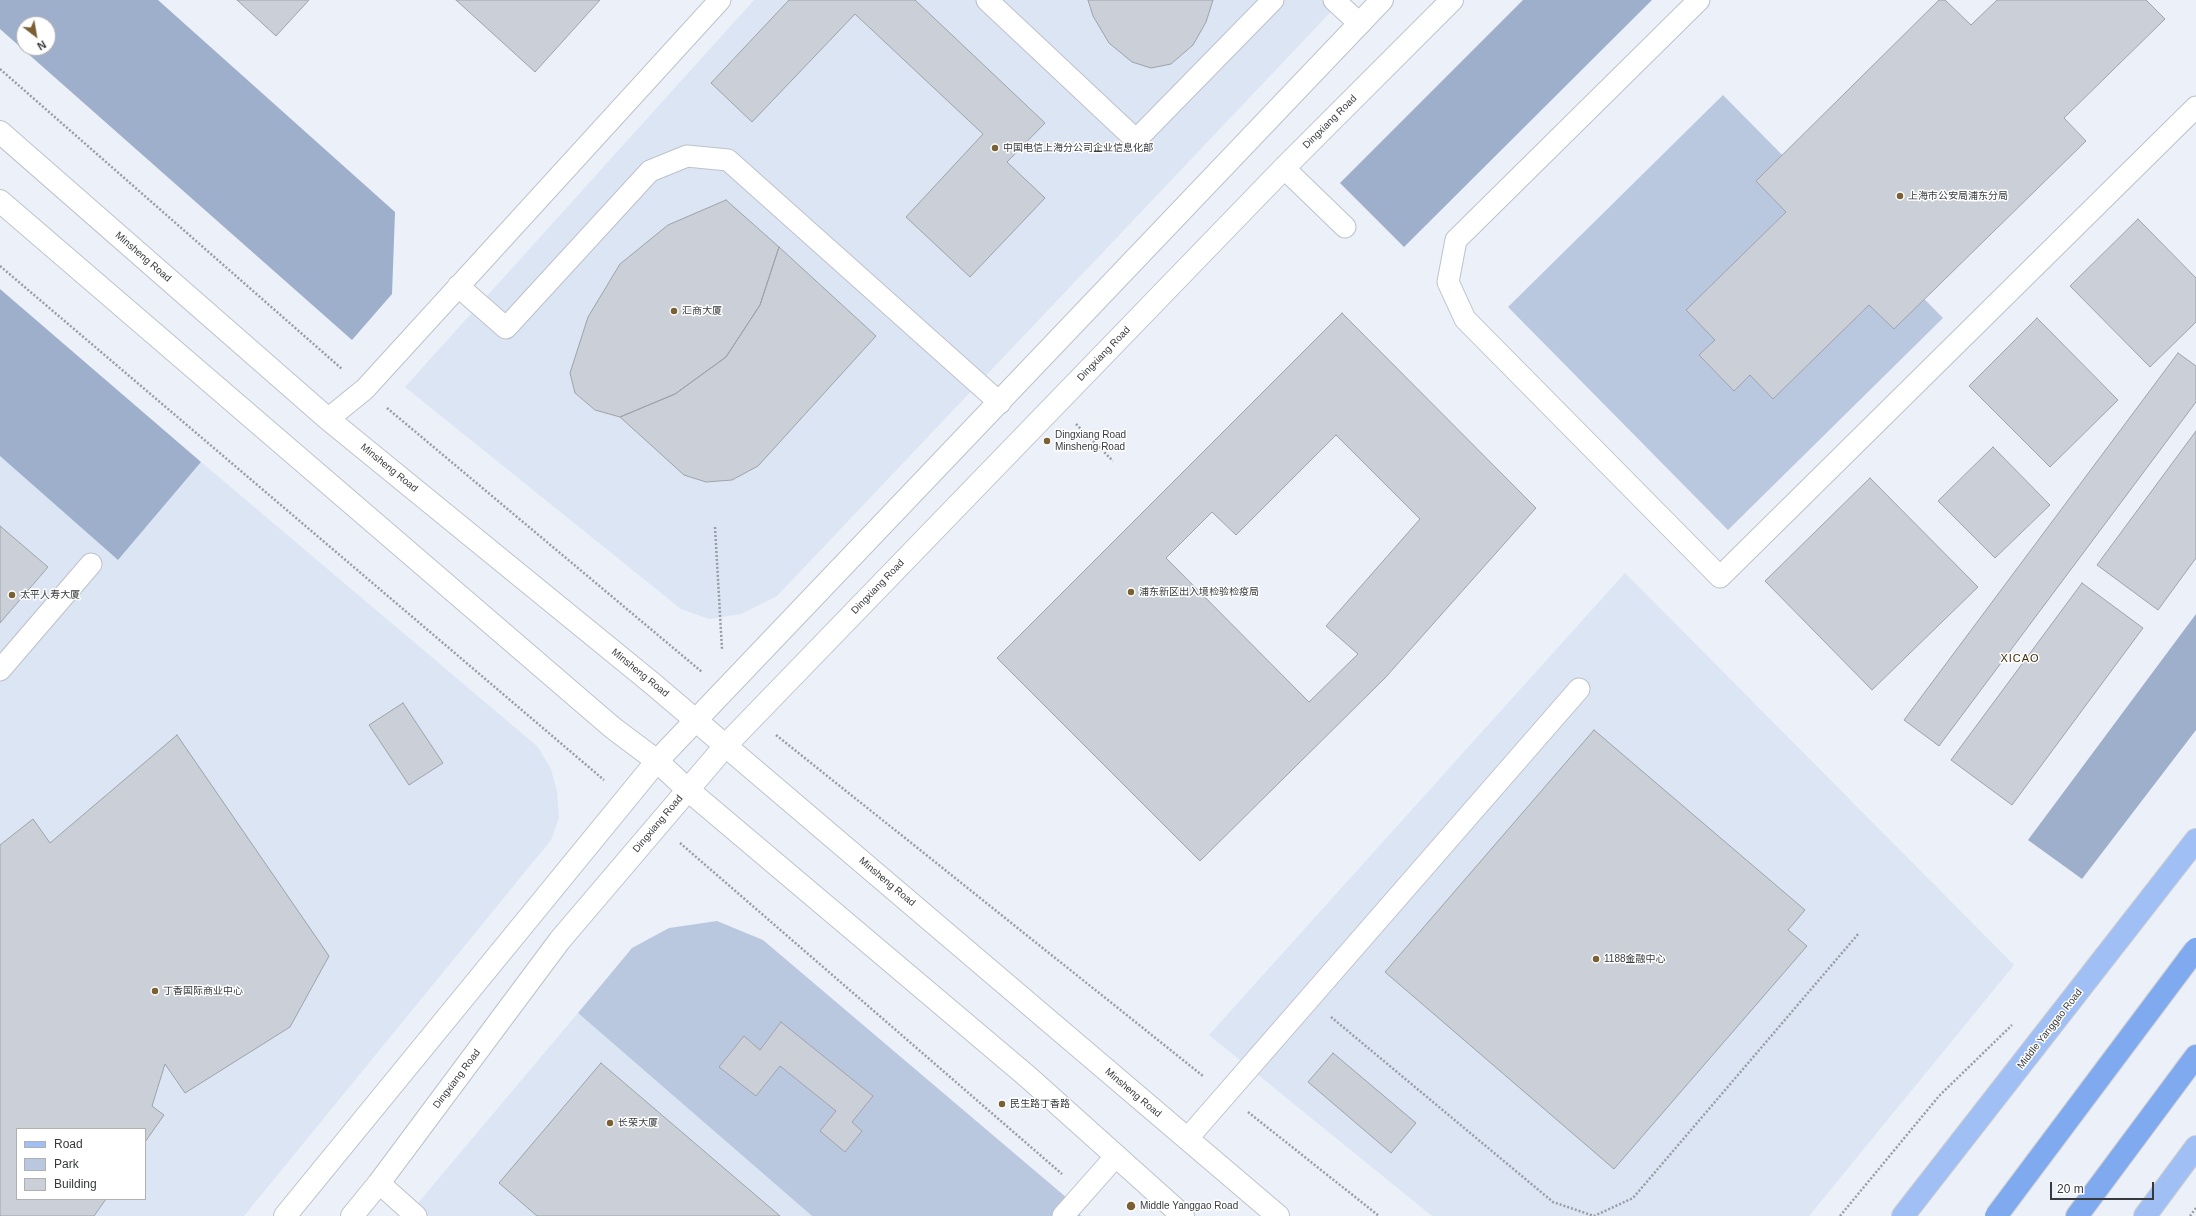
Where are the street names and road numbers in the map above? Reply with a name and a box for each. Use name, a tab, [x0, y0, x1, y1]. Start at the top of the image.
street label: Dingxiang Road	[1301, 93, 1359, 151]
street label: Minsheng Road	[113, 229, 173, 285]
street label: Dingxiang Road	[1075, 324, 1133, 384]
street label: Minsheng Road	[358, 441, 420, 495]
street label: Dingxiang Road	[849, 557, 907, 617]
street label: Minsheng Road	[609, 646, 671, 700]
street label: Dingxiang Road	[631, 793, 685, 855]
street label: Minsheng Road	[856, 855, 918, 909]
street label: Middle Yanggao Road	[2015, 987, 2085, 1071]
street label: Dingxiang Road	[431, 1047, 483, 1111]
street label: Minsheng Road	[1102, 1066, 1164, 1120]

